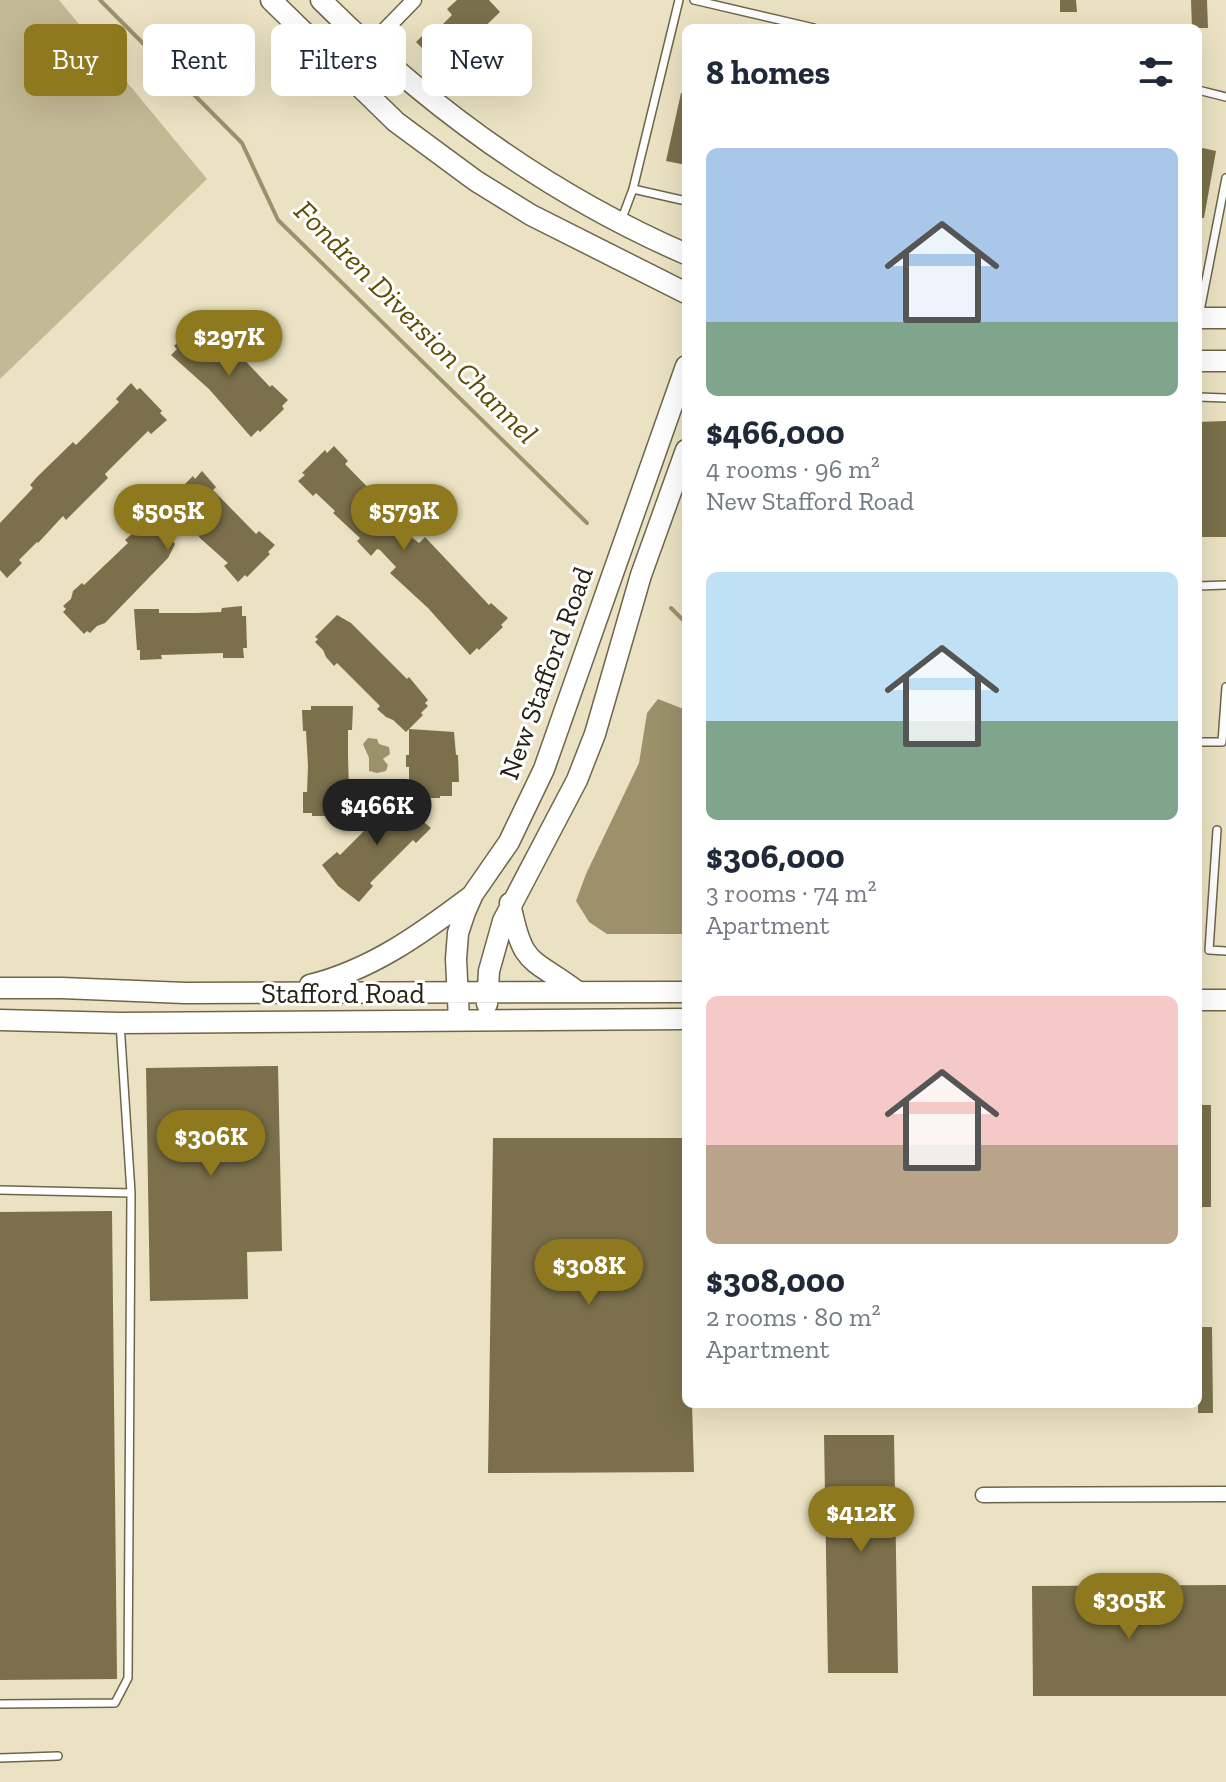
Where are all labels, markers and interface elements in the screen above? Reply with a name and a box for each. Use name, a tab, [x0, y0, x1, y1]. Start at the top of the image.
chip: Buy	[24, 24, 127, 96]
chip: Rent	[143, 24, 255, 96]
chip: Filters	[271, 24, 406, 96]
chip: New	[422, 24, 532, 96]
icon: filters	[1134, 50, 1178, 94]
text: 8 homes	[706, 52, 830, 93]
water label: Fondren Diversion Channel	[287, 193, 545, 451]
icon: home	[870, 200, 1014, 344]
pin: $297K	[173, 310, 285, 378]
text: $297K	[193, 320, 265, 352]
text: $466,000	[706, 412, 845, 453]
text: 4 rooms · 96 m²	[706, 453, 880, 485]
pin: $505K	[112, 484, 224, 552]
pin: $579K	[348, 484, 460, 552]
text: New Stafford Road	[706, 485, 914, 517]
text: $505K	[132, 494, 204, 526]
text: $579K	[369, 494, 439, 526]
street label: New Stafford Road	[492, 562, 600, 784]
icon: home	[870, 624, 1014, 768]
pin: $466K	[321, 779, 433, 847]
text: $466K	[341, 789, 413, 821]
text: $306,000	[706, 836, 845, 877]
text: 3 rooms · 74 m²	[706, 877, 877, 909]
text: Apartment	[706, 909, 829, 941]
street label: Stafford Road	[261, 977, 425, 1010]
icon: home	[870, 1048, 1014, 1192]
pin: $306K	[155, 1110, 267, 1178]
text: $306K	[174, 1120, 248, 1152]
pin: $308K	[533, 1239, 645, 1307]
text: $308K	[552, 1249, 626, 1281]
text: $308,000	[706, 1260, 845, 1301]
text: 2 rooms · 80 m²	[706, 1301, 881, 1333]
text: Apartment	[706, 1333, 829, 1365]
pin: $412K	[805, 1486, 917, 1554]
text: $412K	[826, 1496, 896, 1528]
pin: $305K	[1073, 1573, 1185, 1641]
text: $305K	[1093, 1583, 1165, 1615]

